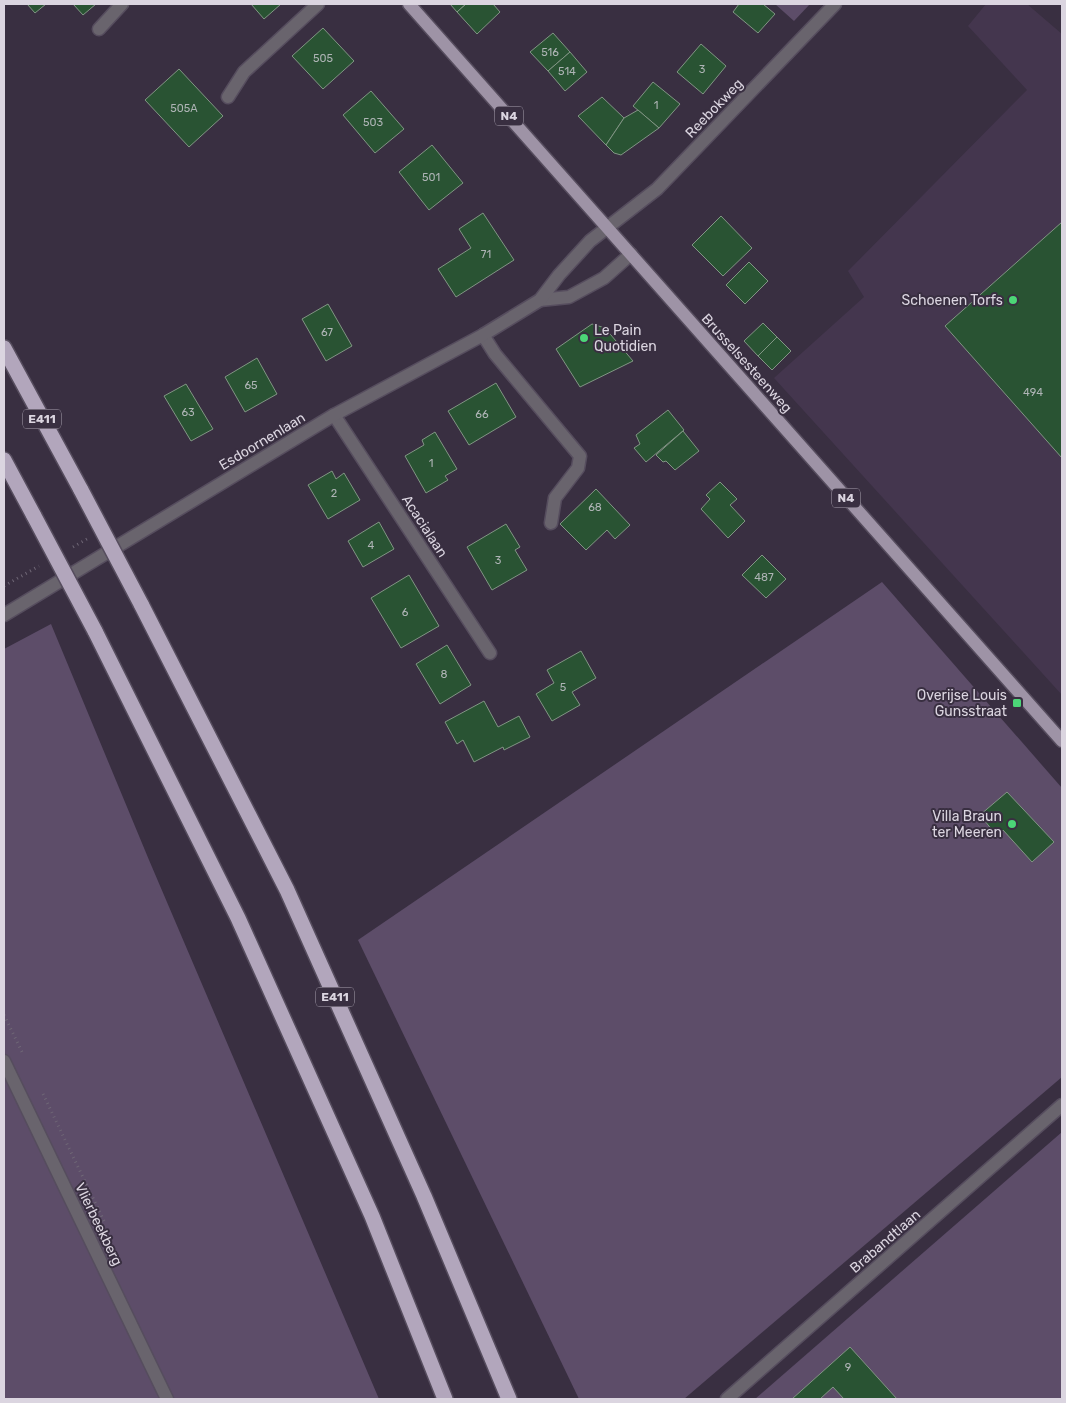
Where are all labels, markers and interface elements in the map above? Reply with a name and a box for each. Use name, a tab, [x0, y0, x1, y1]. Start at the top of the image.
house number: 516	[541, 46, 559, 59]
house number: 505	[313, 52, 333, 65]
house number: 3	[699, 63, 706, 76]
house number: 514	[558, 65, 576, 78]
street label: Reebokweg	[682, 75, 747, 141]
house number: 1	[654, 99, 658, 112]
house number: 505A	[170, 102, 198, 115]
road number: N4	[495, 106, 523, 125]
house number: 503	[363, 116, 383, 129]
house number: 501	[422, 171, 440, 184]
house number: 71	[481, 248, 491, 261]
place label: Schoenen Torfs	[902, 292, 1003, 309]
marker: Schoenen Torfs	[1007, 294, 1019, 306]
street label: Brusselsesteenweg	[698, 310, 796, 416]
place label: Le Pain Quotidien	[594, 322, 657, 355]
house number: 67	[321, 326, 333, 339]
marker: Le Pain Quotidien	[578, 332, 590, 344]
house number: 65	[244, 379, 258, 392]
house number: 494	[1023, 386, 1043, 399]
house number: 63	[181, 406, 195, 419]
house number: 66	[475, 408, 489, 421]
road number: E411	[23, 409, 61, 428]
street label: Esdoornenlaan	[216, 409, 308, 474]
house number: 1	[429, 457, 433, 470]
house number: 2	[331, 487, 337, 500]
road number: N4	[832, 488, 860, 508]
street label: Acacialaan	[398, 492, 451, 561]
house number: 68	[588, 501, 602, 514]
house number: 4	[368, 539, 375, 552]
house number: 3	[495, 554, 502, 567]
house number: 487	[754, 571, 774, 584]
house number: 6	[402, 606, 409, 619]
house number: 8	[441, 668, 448, 681]
house number: 5	[560, 681, 567, 694]
place label: Overijse Louis Gunsstraat	[917, 687, 1008, 720]
marker: Overijse Louis Gunsstraat	[1011, 697, 1023, 709]
place label: Villa Braun ter Meeren	[932, 808, 1002, 841]
marker: Villa Braun ter Meeren	[1006, 818, 1018, 830]
road number: E411	[316, 988, 354, 1006]
street label: Vlierbeekberg	[71, 1180, 126, 1268]
street label: Brabandtlaan	[847, 1206, 924, 1277]
house number: 9	[845, 1361, 851, 1374]

